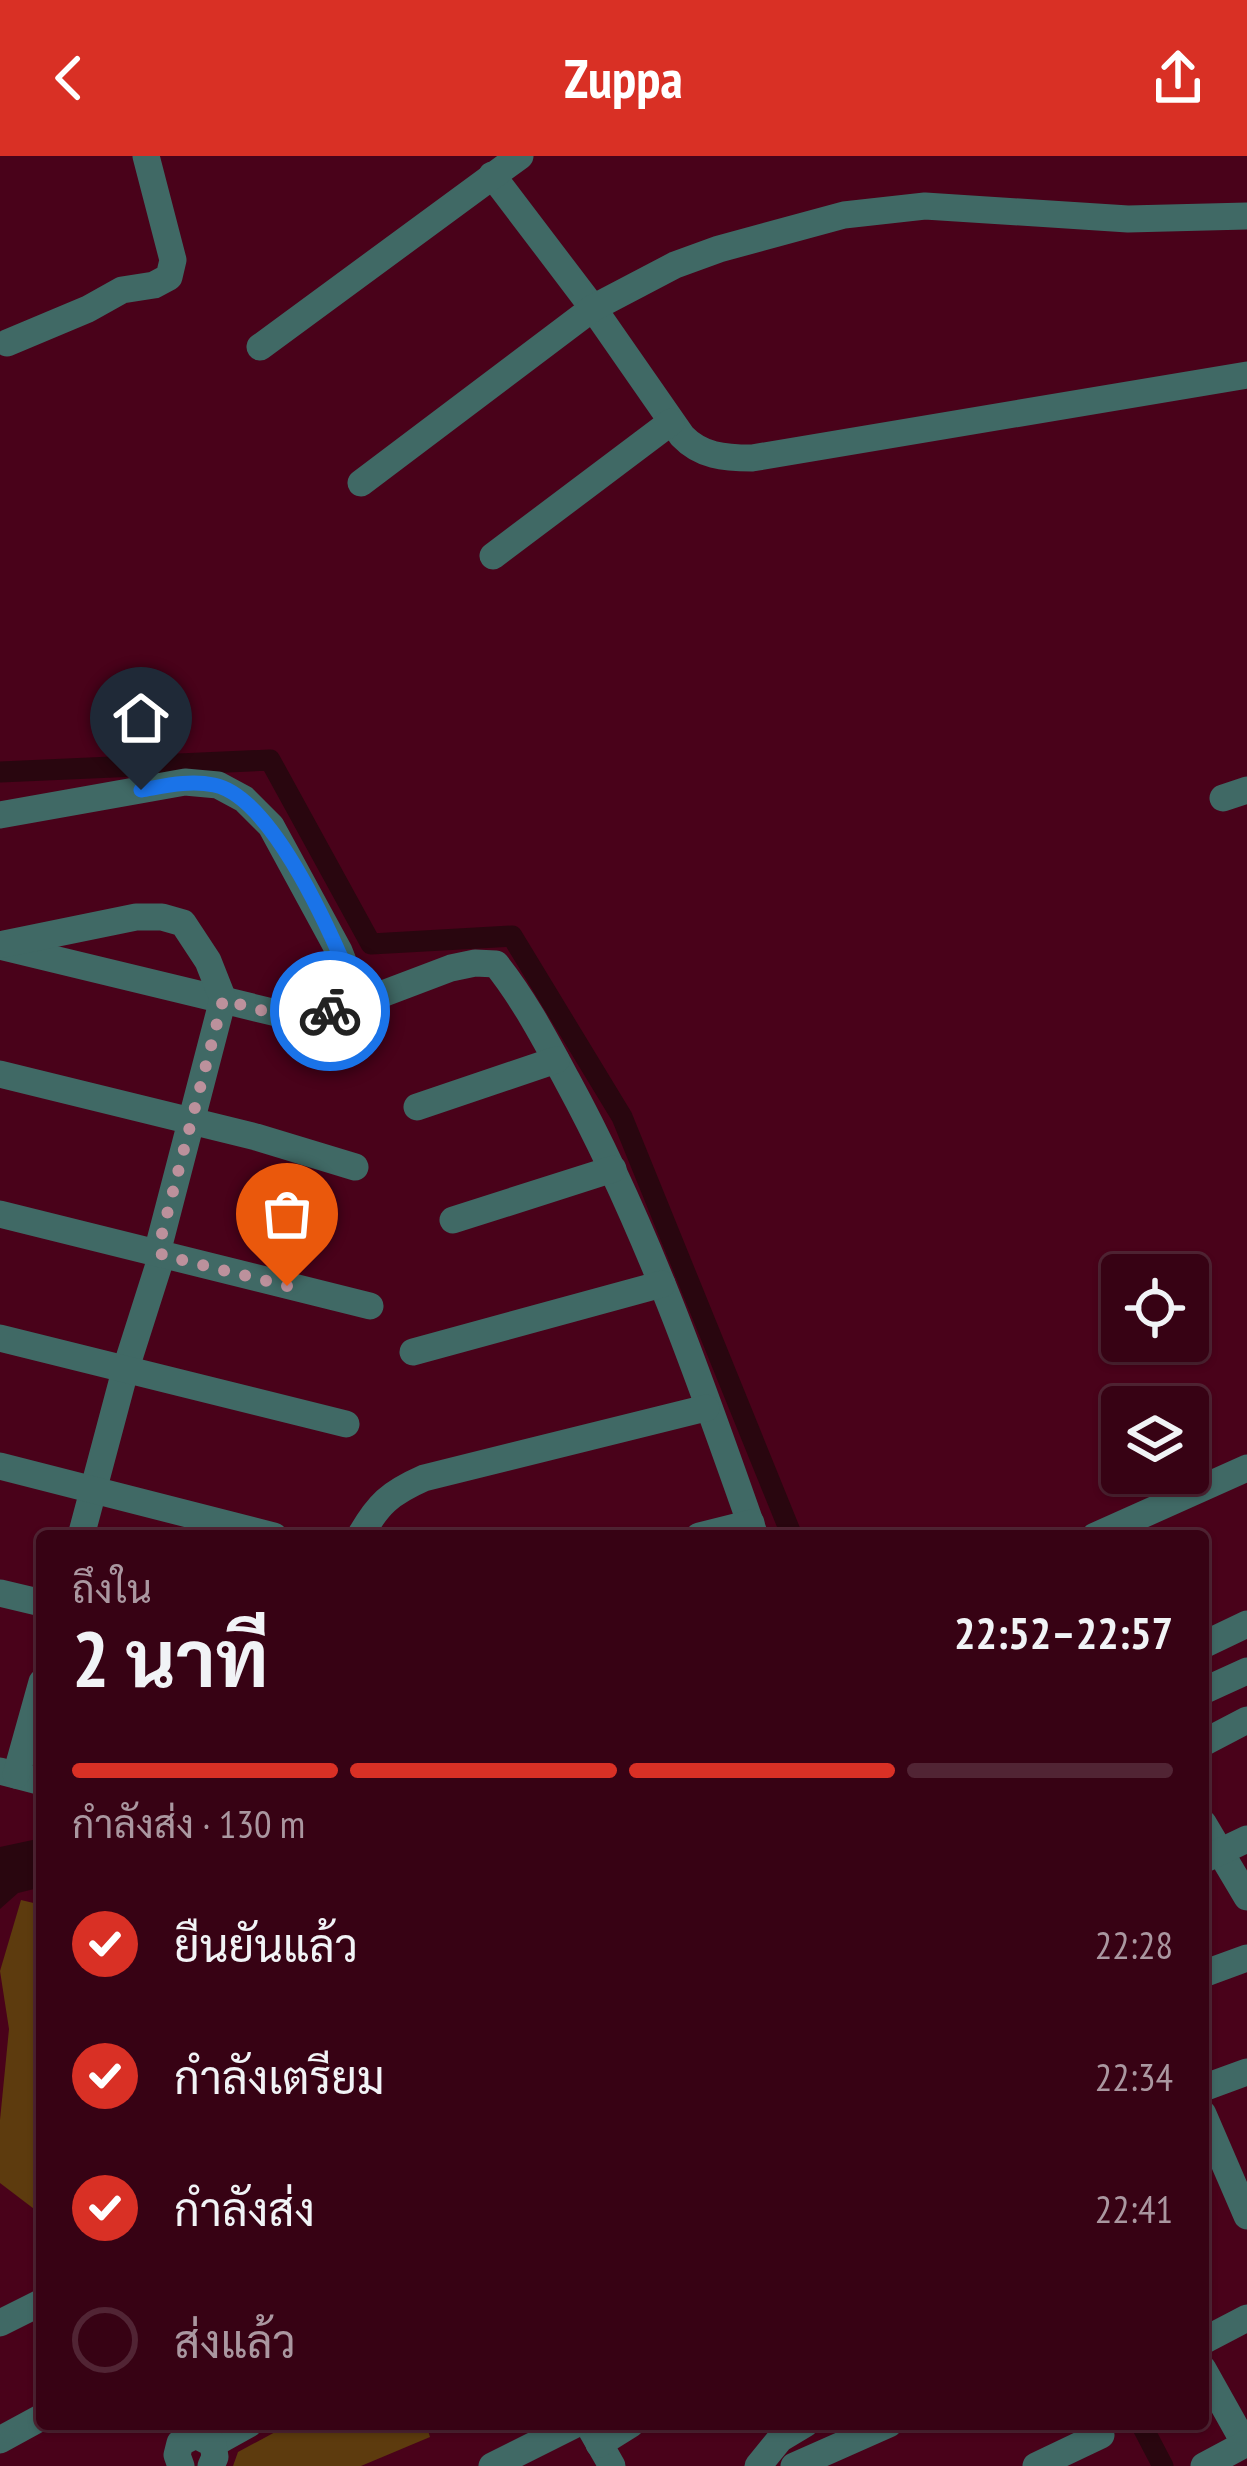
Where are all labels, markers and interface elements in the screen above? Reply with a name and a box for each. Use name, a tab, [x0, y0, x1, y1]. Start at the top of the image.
text: Zuppa	[564, 43, 683, 113]
icon: back	[36, 45, 102, 111]
icon: share	[1145, 45, 1211, 111]
pin	[90, 667, 192, 790]
icon: home	[108, 685, 174, 751]
courier	[270, 951, 390, 1071]
icon: bike	[297, 978, 363, 1044]
pin	[236, 1163, 338, 1286]
icon: bag	[254, 1181, 320, 1247]
map controls	[1101, 1254, 1209, 1494]
button: locate	[1101, 1254, 1209, 1362]
button: layers	[1101, 1386, 1209, 1494]
text: ถึงใน	[72, 1563, 152, 1614]
text: 22:52–22:57	[954, 1603, 1173, 1661]
text: 2 นาที	[72, 1608, 269, 1709]
text: กำลังส่ง · 130 m	[72, 1798, 305, 1849]
icon: check	[72, 1911, 138, 1977]
text: ยืนยันแล้ว	[174, 1916, 358, 1974]
text: 22:28	[1095, 1919, 1173, 1970]
icon: check	[72, 2043, 138, 2109]
text: กำลังเตรียม	[174, 2048, 385, 2106]
text: 22:34	[1095, 2051, 1173, 2102]
icon: check	[72, 2175, 138, 2241]
text: กำลังส่ง	[174, 2180, 315, 2238]
text: 22:41	[1095, 2183, 1173, 2234]
text: ส่งแล้ว	[174, 2312, 296, 2370]

